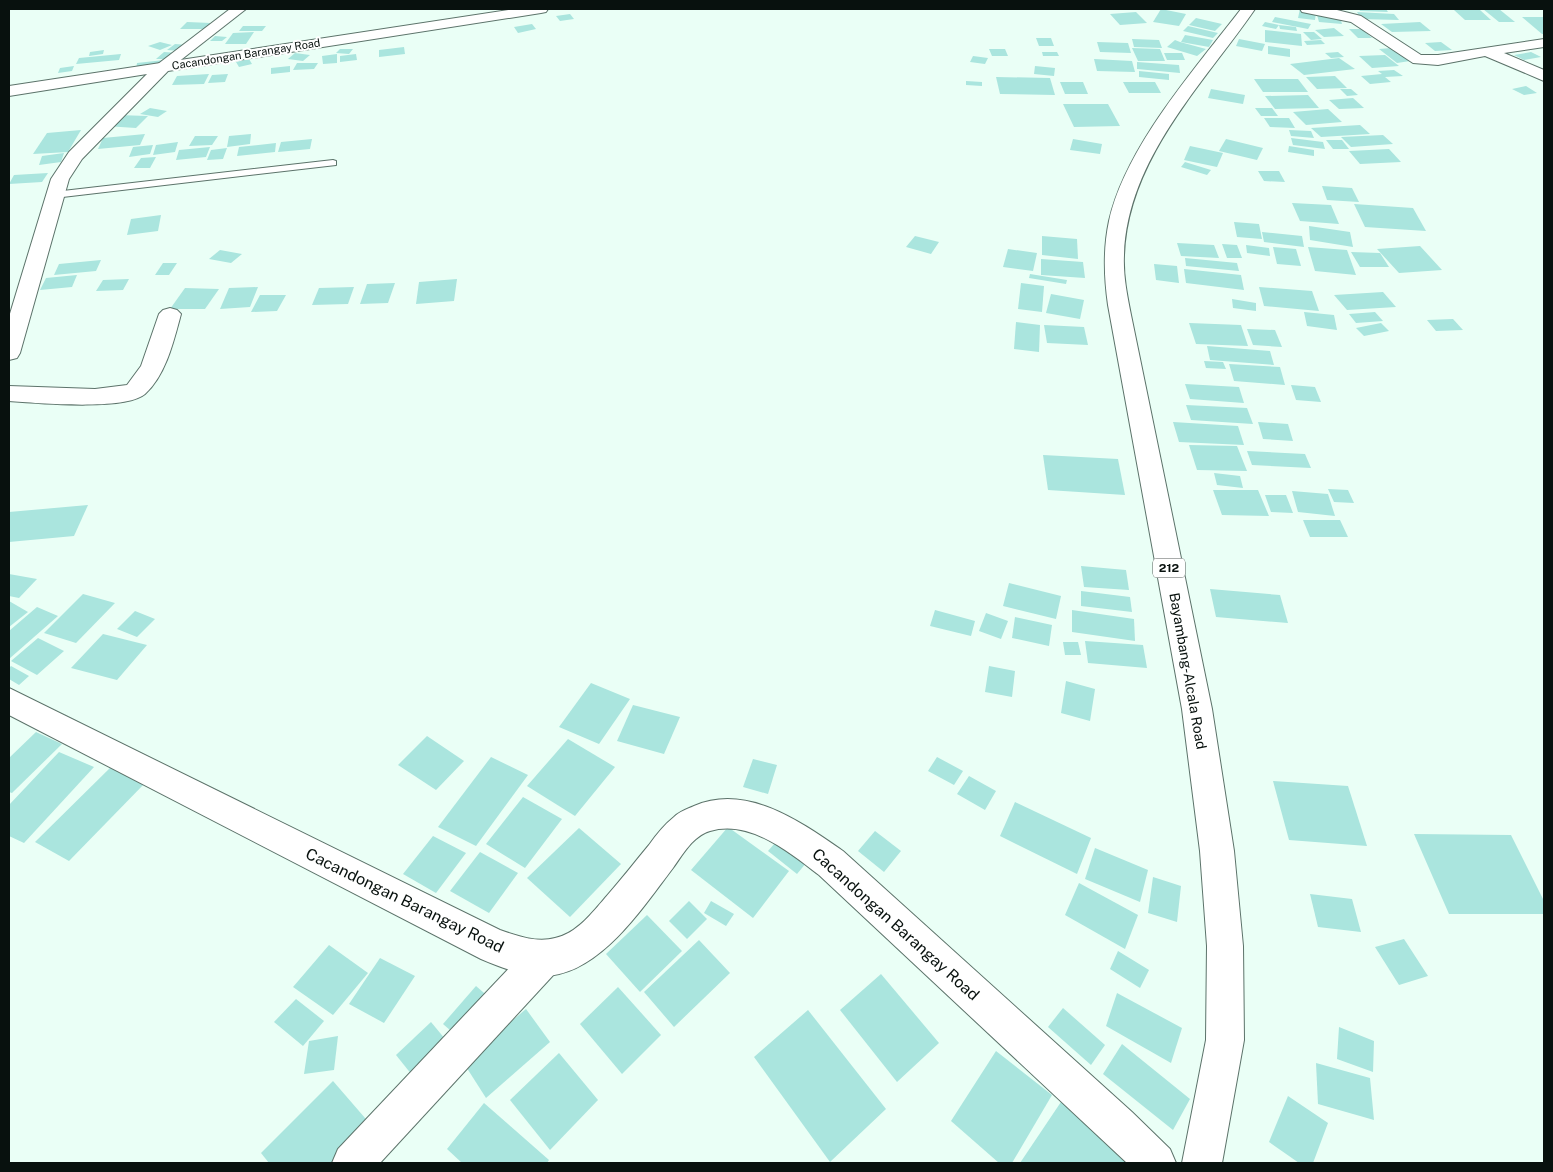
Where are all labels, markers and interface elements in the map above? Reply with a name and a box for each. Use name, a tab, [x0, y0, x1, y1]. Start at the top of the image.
street label: Cacandongan Barangay Road	[171, 36, 321, 72]
road number: 212	[1153, 558, 1185, 578]
street label: Bayambang-Alcala Road	[1166, 591, 1210, 751]
street label: Cacandongan Barangay Road	[303, 844, 507, 957]
street label: Cacandongan Barangay Road	[808, 844, 983, 1004]

